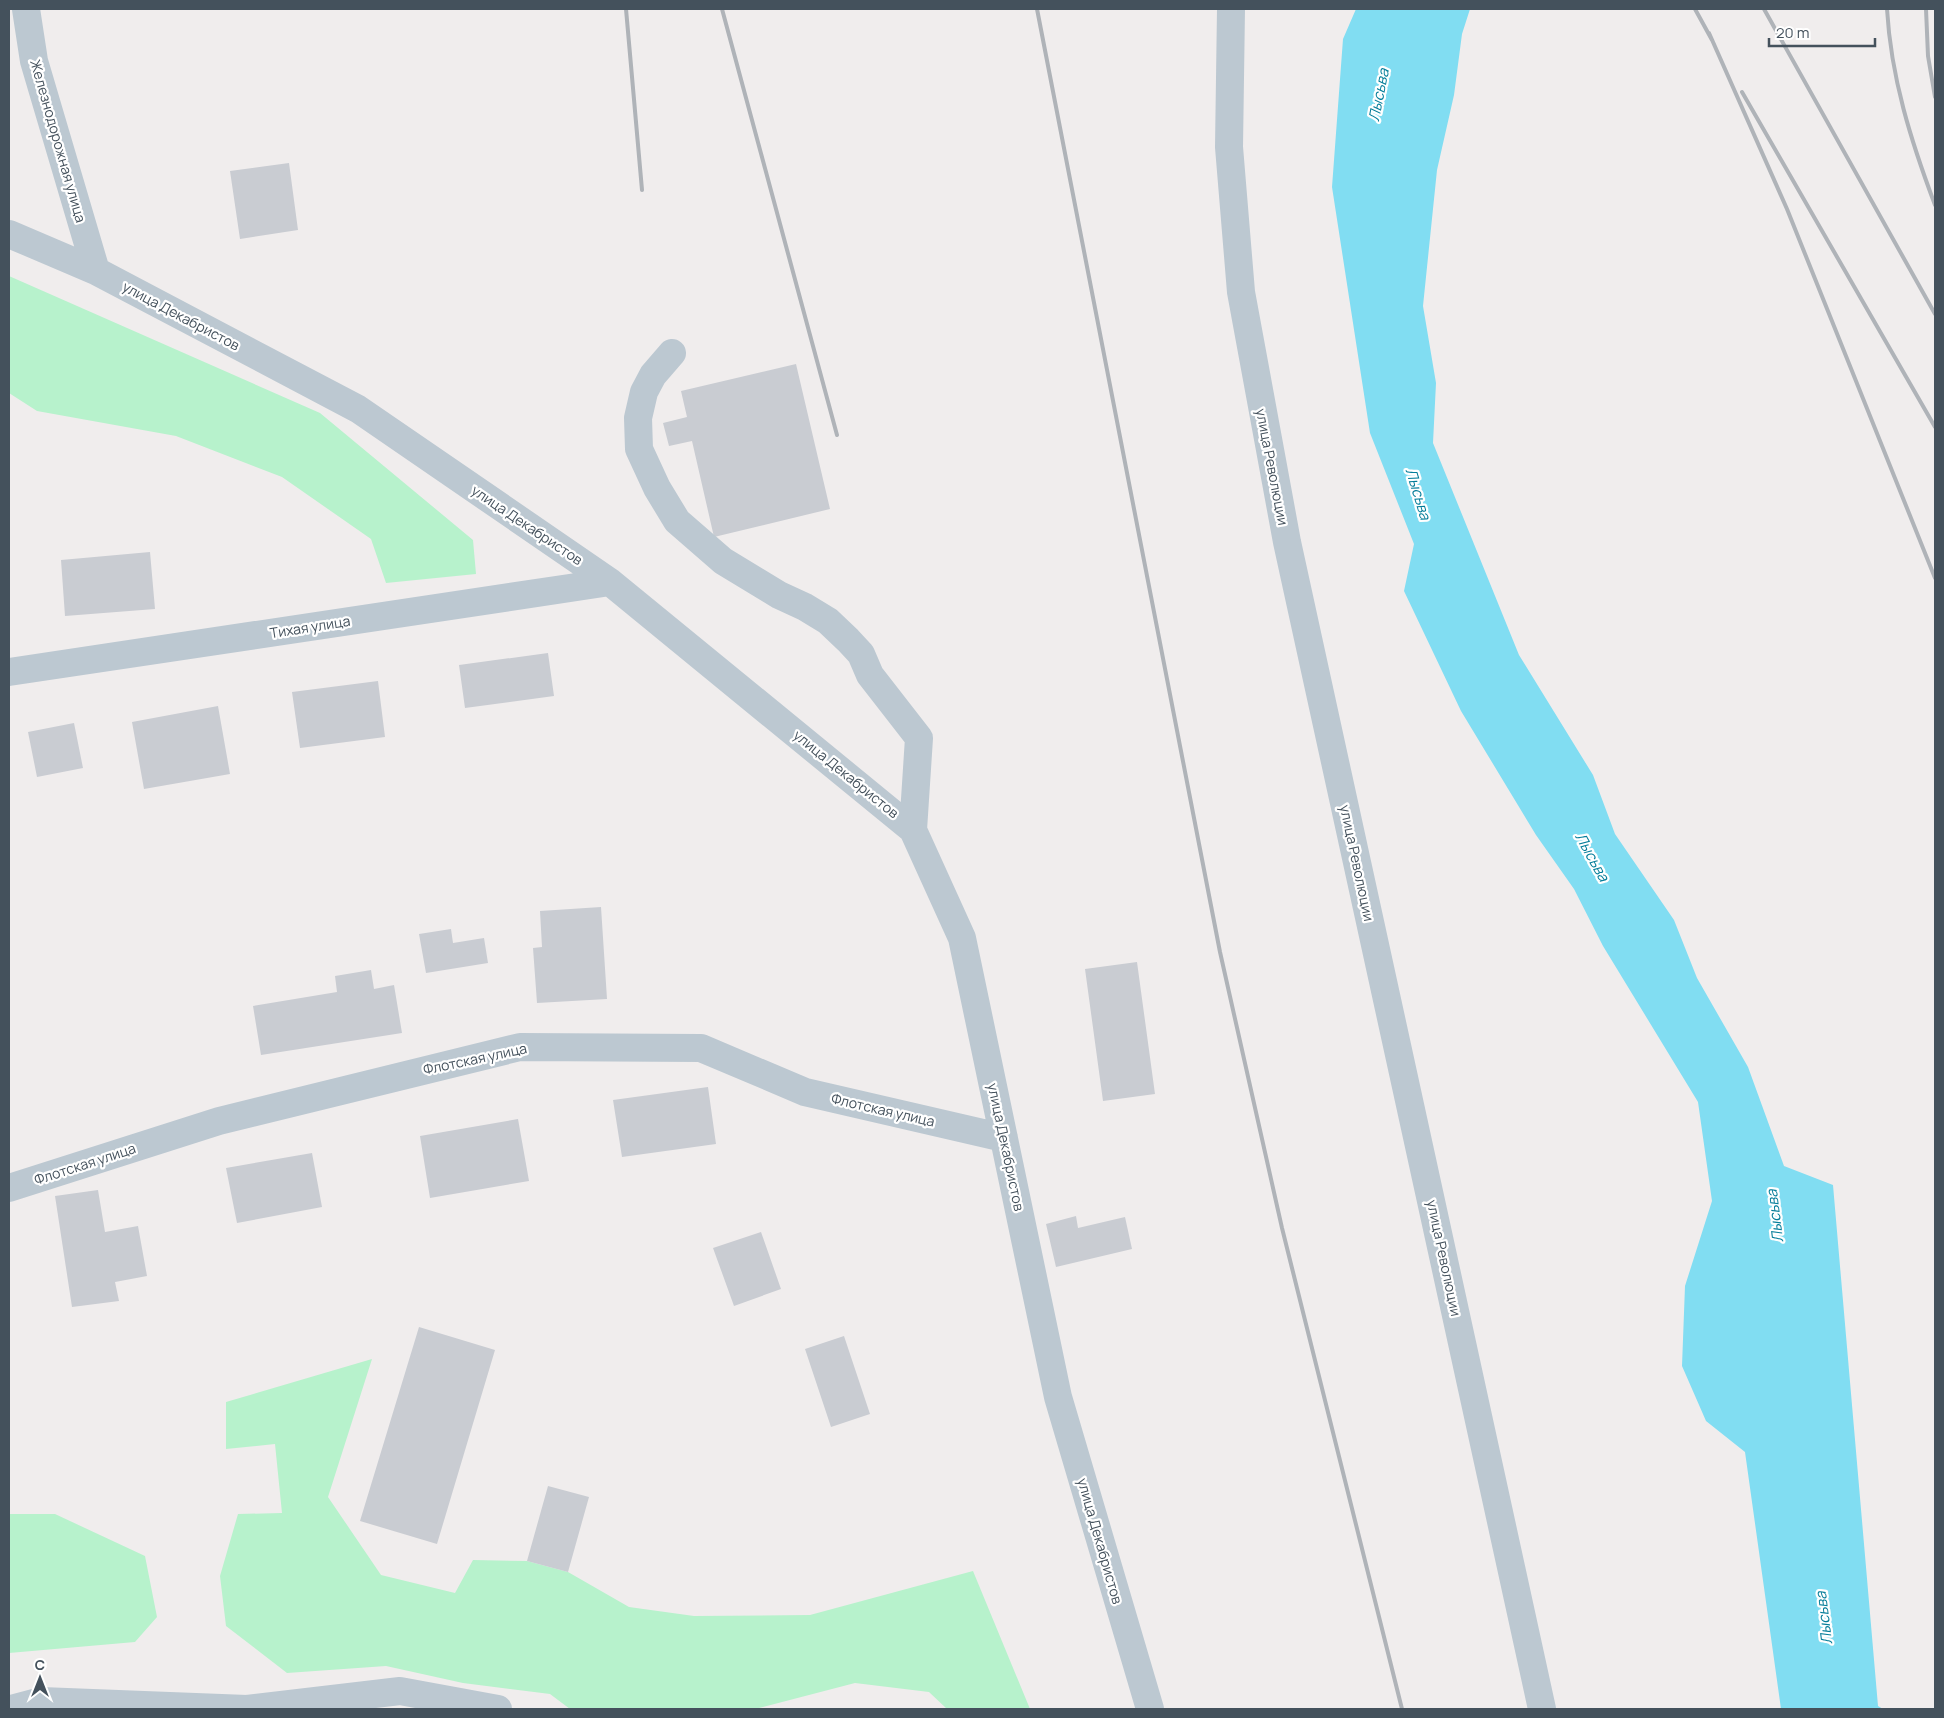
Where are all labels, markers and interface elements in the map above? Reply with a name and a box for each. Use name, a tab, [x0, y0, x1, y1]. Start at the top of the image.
scale bar	[1769, 15, 1875, 47]
text: 20 m	[1776, 22, 1809, 43]
street label: Железнодорожная улица	[26, 57, 91, 225]
water label: Лысьва	[1363, 66, 1394, 123]
street label: улица Декабристов	[119, 277, 244, 355]
street label: улица Революции	[1252, 407, 1293, 527]
water label: Лысьва	[1401, 465, 1436, 523]
street label: улица Декабристов	[468, 480, 587, 569]
street label: Тихая улица	[268, 611, 352, 642]
street label: улица Декабристов	[790, 725, 903, 822]
street label: улица Революции	[1336, 803, 1379, 923]
water label: Лысьва	[1570, 828, 1615, 886]
street label: Флотская улица	[421, 1038, 529, 1079]
street label: улица Декабристов	[984, 1081, 1029, 1213]
street label: Флотская улица	[830, 1088, 937, 1131]
street label: Флотская улица	[32, 1138, 138, 1189]
water label: Лысьва	[1761, 1188, 1788, 1244]
street label: улица Революции	[1423, 1198, 1466, 1318]
street label: улица Декабристов	[1073, 1476, 1128, 1607]
water label: Лысьва	[1810, 1590, 1837, 1646]
north arrow	[15, 1653, 65, 1703]
text: С	[35, 1655, 45, 1674]

